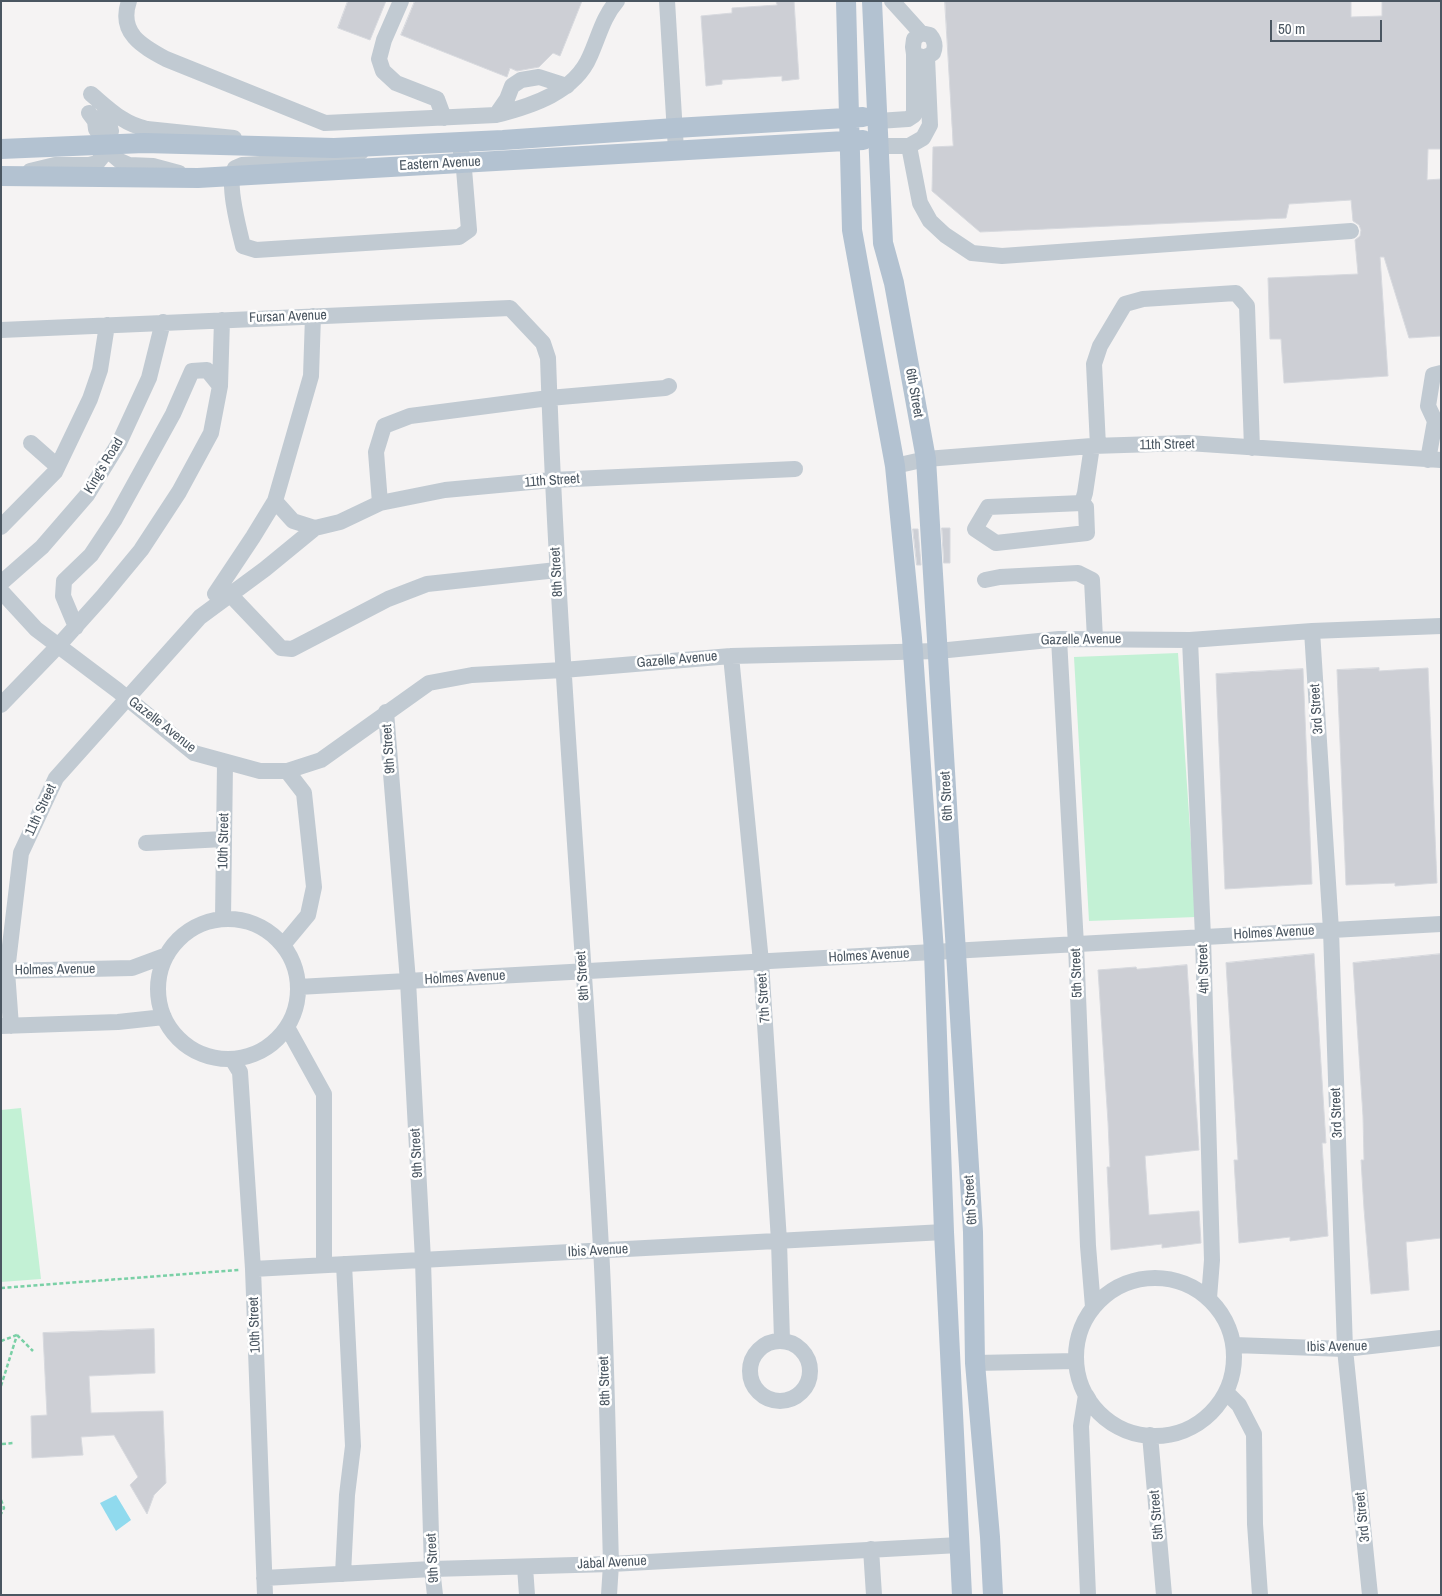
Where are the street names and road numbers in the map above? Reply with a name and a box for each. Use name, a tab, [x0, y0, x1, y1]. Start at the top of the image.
street label: Eastern Avenue	[399, 153, 481, 175]
street label: Fursan Avenue	[249, 307, 327, 327]
street label: 6th Street	[901, 367, 927, 419]
street label: King's Road	[81, 435, 127, 497]
street label: 11th Street	[1139, 436, 1195, 454]
street label: 11th Street	[524, 471, 580, 491]
street label: 8th Street	[547, 547, 567, 597]
street label: Gazelle Avenue	[1040, 631, 1122, 649]
street label: Gazelle Avenue	[636, 648, 718, 672]
street label: 3rd Street	[1307, 683, 1327, 735]
street label: Gazelle Avenue	[125, 693, 199, 757]
street label: 9th Street	[379, 724, 399, 774]
street label: 6th Street	[937, 771, 957, 821]
street label: 11th Street	[22, 781, 60, 839]
street label: 10th Street	[215, 813, 233, 869]
street label: Holmes Avenue	[1233, 922, 1315, 944]
street label: 4th Street	[1195, 944, 1213, 994]
street label: Holmes Avenue	[828, 945, 910, 967]
street label: 5th Street	[1068, 948, 1086, 998]
street label: 8th Street	[573, 951, 593, 1001]
street label: Holmes Avenue	[14, 961, 96, 979]
street label: Holmes Avenue	[424, 967, 506, 989]
street label: 7th Street	[754, 973, 774, 1023]
street label: 3rd Street	[1328, 1088, 1346, 1138]
street label: 9th Street	[407, 1128, 427, 1178]
street label: 6th Street	[961, 1175, 981, 1225]
street label: Ibis Avenue	[567, 1241, 629, 1261]
street label: 10th Street	[246, 1297, 264, 1353]
street label: Ibis Avenue	[1307, 1338, 1367, 1356]
street label: 8th Street	[596, 1356, 614, 1406]
street label: 5th Street	[1146, 1489, 1168, 1541]
street label: 3rd Street	[1352, 1491, 1374, 1543]
street label: 9th Street	[423, 1533, 443, 1583]
street label: Jabal Avenue	[577, 1553, 647, 1573]

